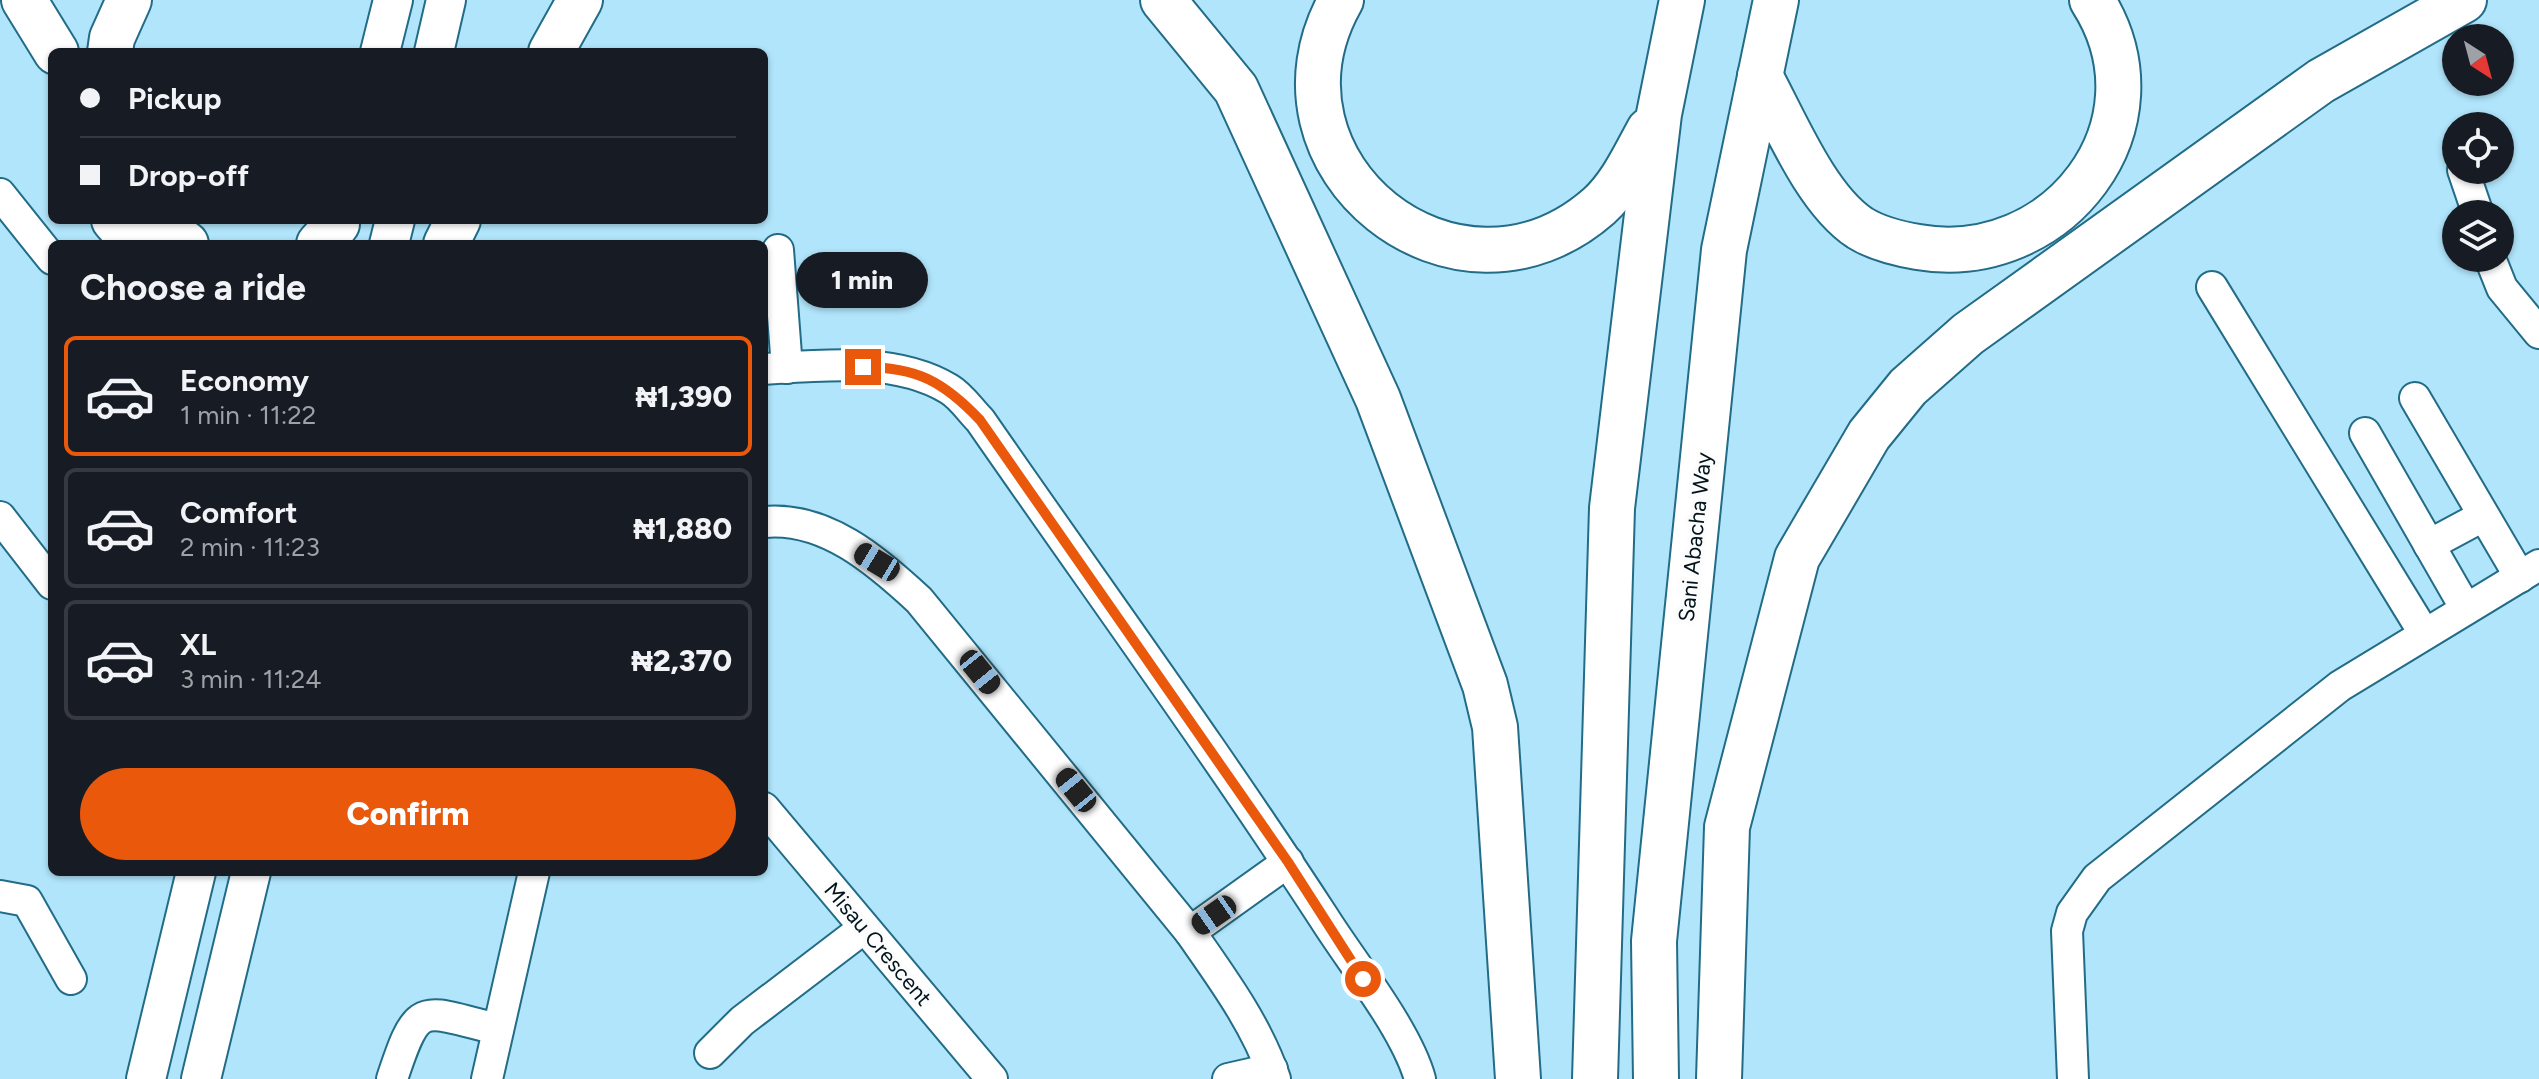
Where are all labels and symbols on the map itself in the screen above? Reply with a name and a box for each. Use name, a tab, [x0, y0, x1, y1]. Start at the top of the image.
north arrow	[2442, 24, 2514, 96]
callout: 1 min	[797, 251, 929, 307]
route end	[845, 349, 881, 385]
street label: Sani Abacha Way	[1673, 451, 1717, 623]
car	[850, 539, 904, 585]
car	[956, 646, 1004, 698]
car	[1052, 764, 1100, 816]
street label: Misau Crescent	[818, 877, 938, 1011]
car	[1187, 891, 1241, 939]
route start	[1345, 961, 1381, 997]

